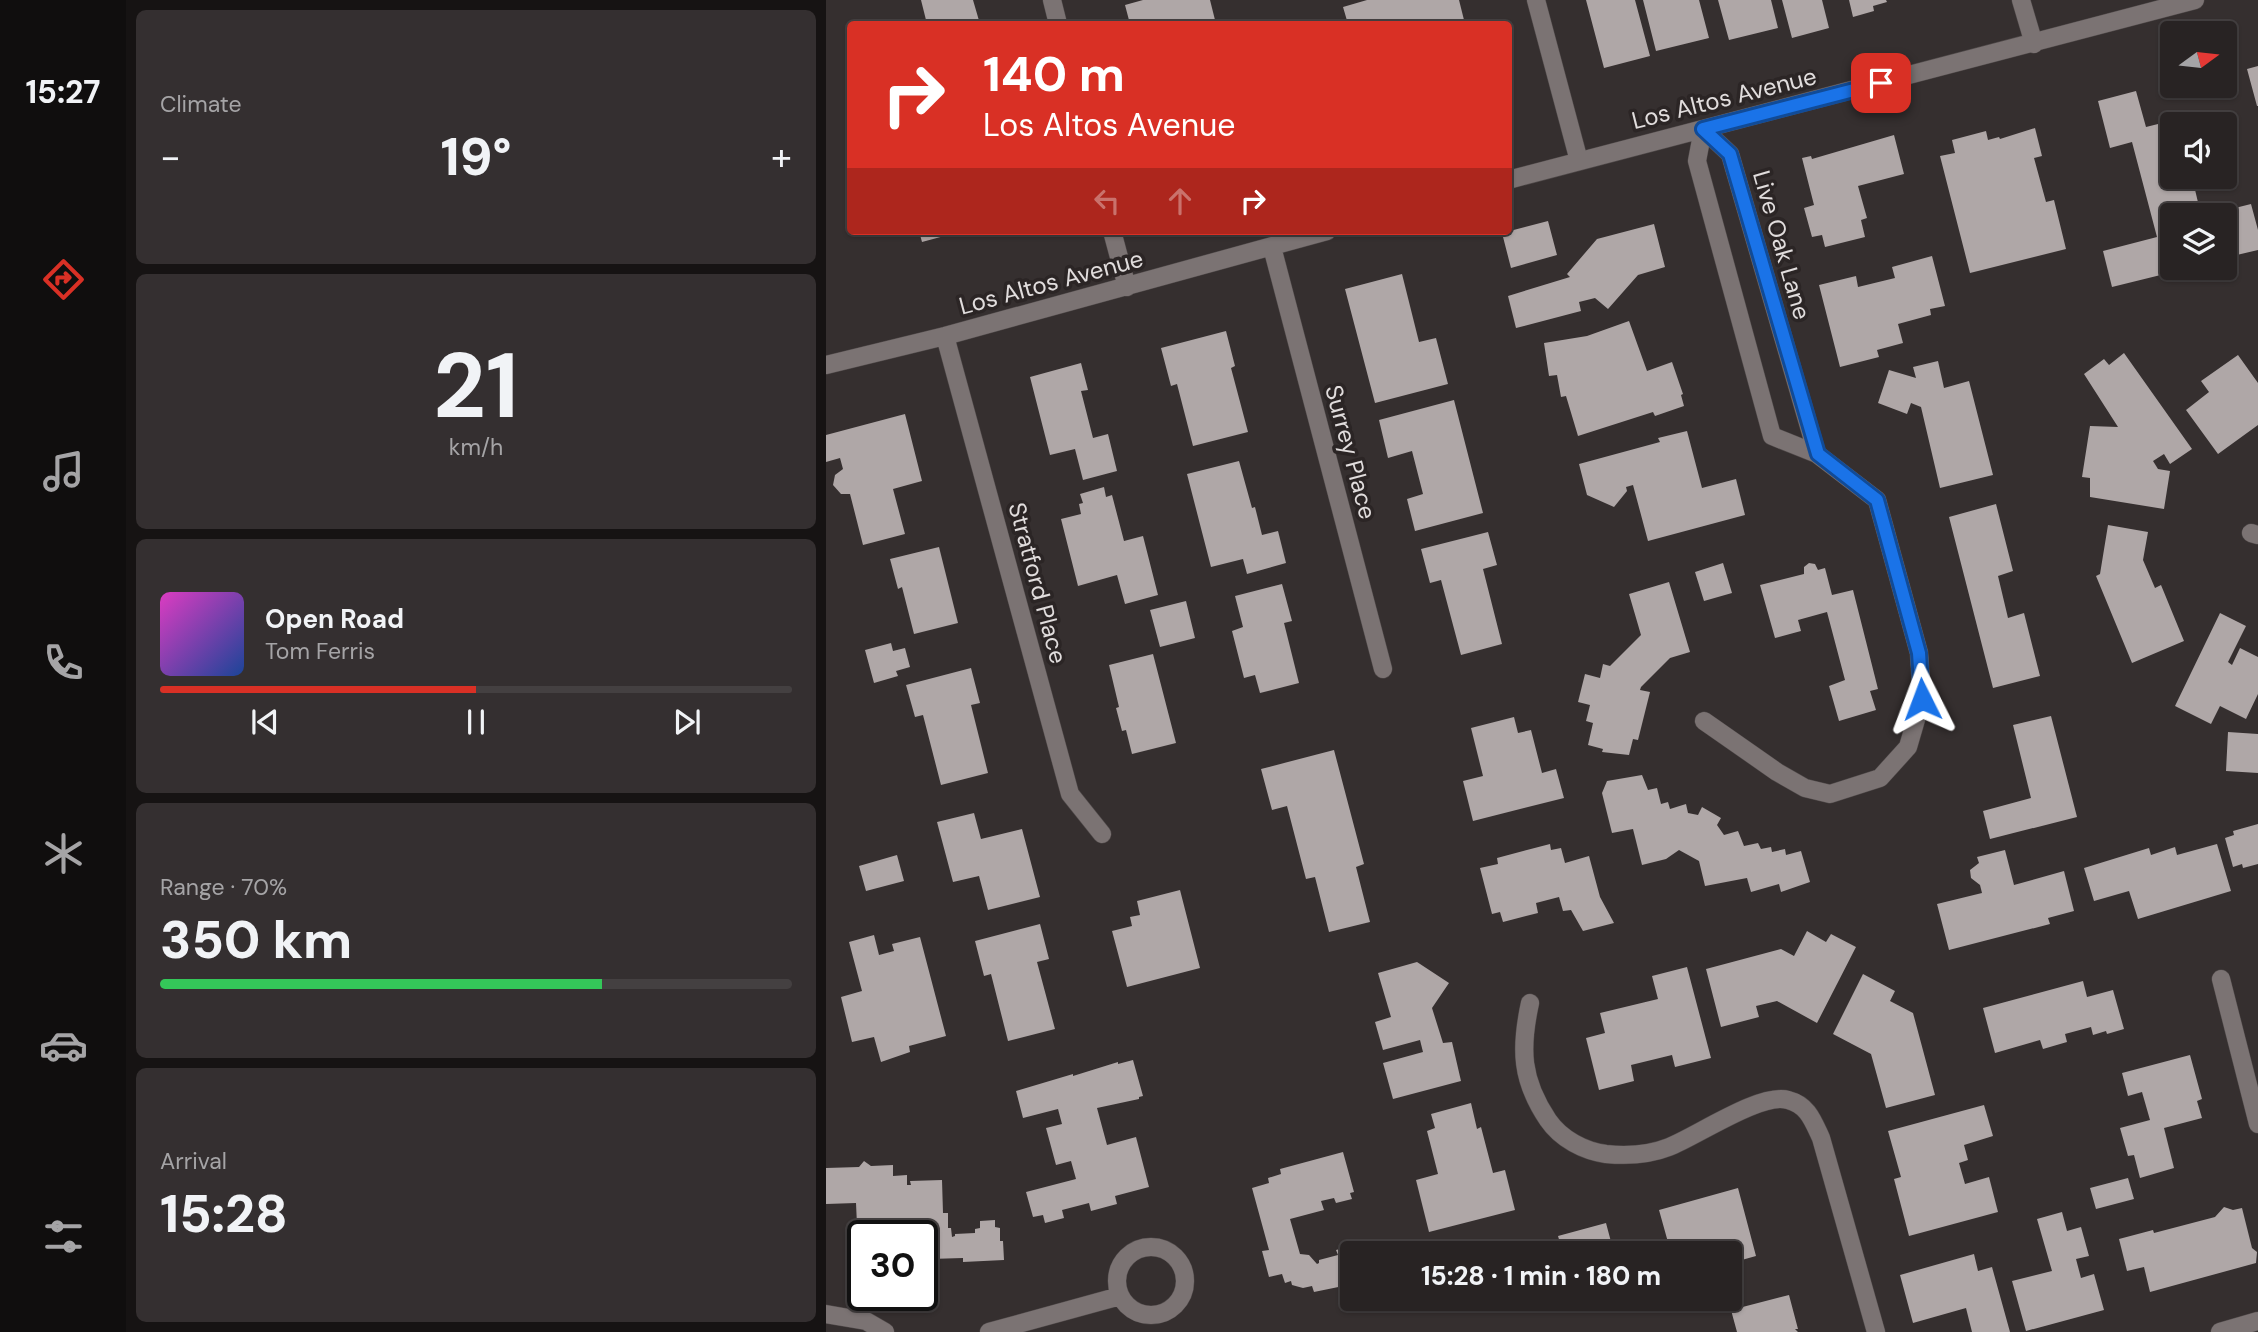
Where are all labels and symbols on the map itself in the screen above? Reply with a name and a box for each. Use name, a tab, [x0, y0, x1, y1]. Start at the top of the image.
north arrow	[2160, 21, 2236, 98]
pin	[1851, 53, 1911, 113]
street label: Los Altos Avenue	[1628, 60, 1820, 136]
street label: Live Oak Lane	[1746, 167, 1818, 323]
street label: Los Altos Avenue	[956, 243, 1146, 321]
street label: Surrey Place	[1318, 382, 1384, 522]
street label: Stratford Place	[1002, 499, 1074, 667]
position arrow	[1885, 662, 1959, 736]
speed limit sign: 30	[847, 1220, 938, 1311]

